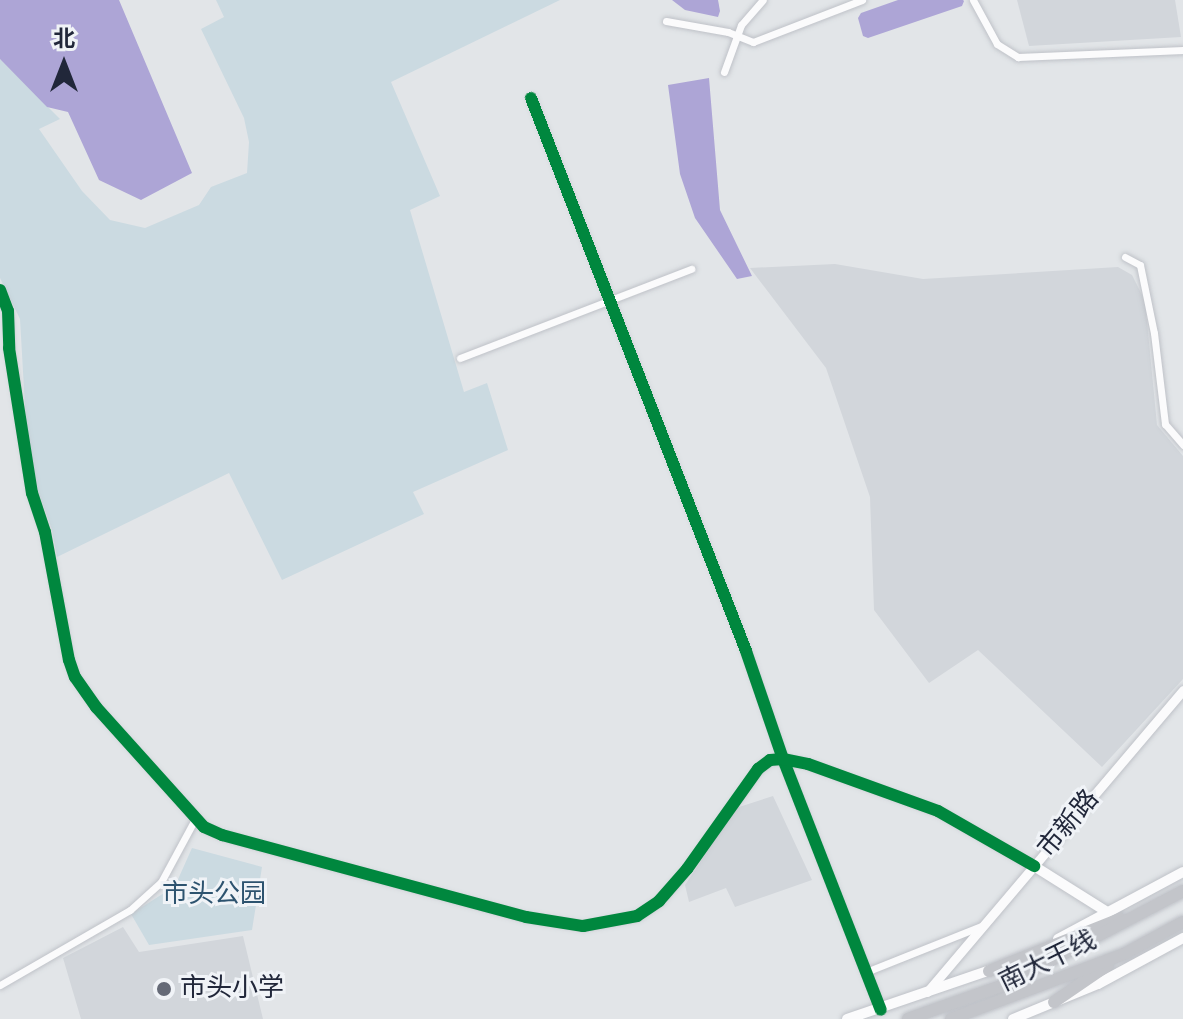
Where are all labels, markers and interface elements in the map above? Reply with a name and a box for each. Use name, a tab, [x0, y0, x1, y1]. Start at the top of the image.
north arrow	[24, 24, 104, 104]
text: 北	[53, 26, 75, 53]
street label: 市新路	[1032, 784, 1106, 864]
park label: 市头公园	[162, 879, 266, 911]
street label: 南大干线	[994, 925, 1102, 999]
place label: 市头小学	[180, 973, 284, 1005]
marker: 市头小学	[155, 980, 173, 998]

